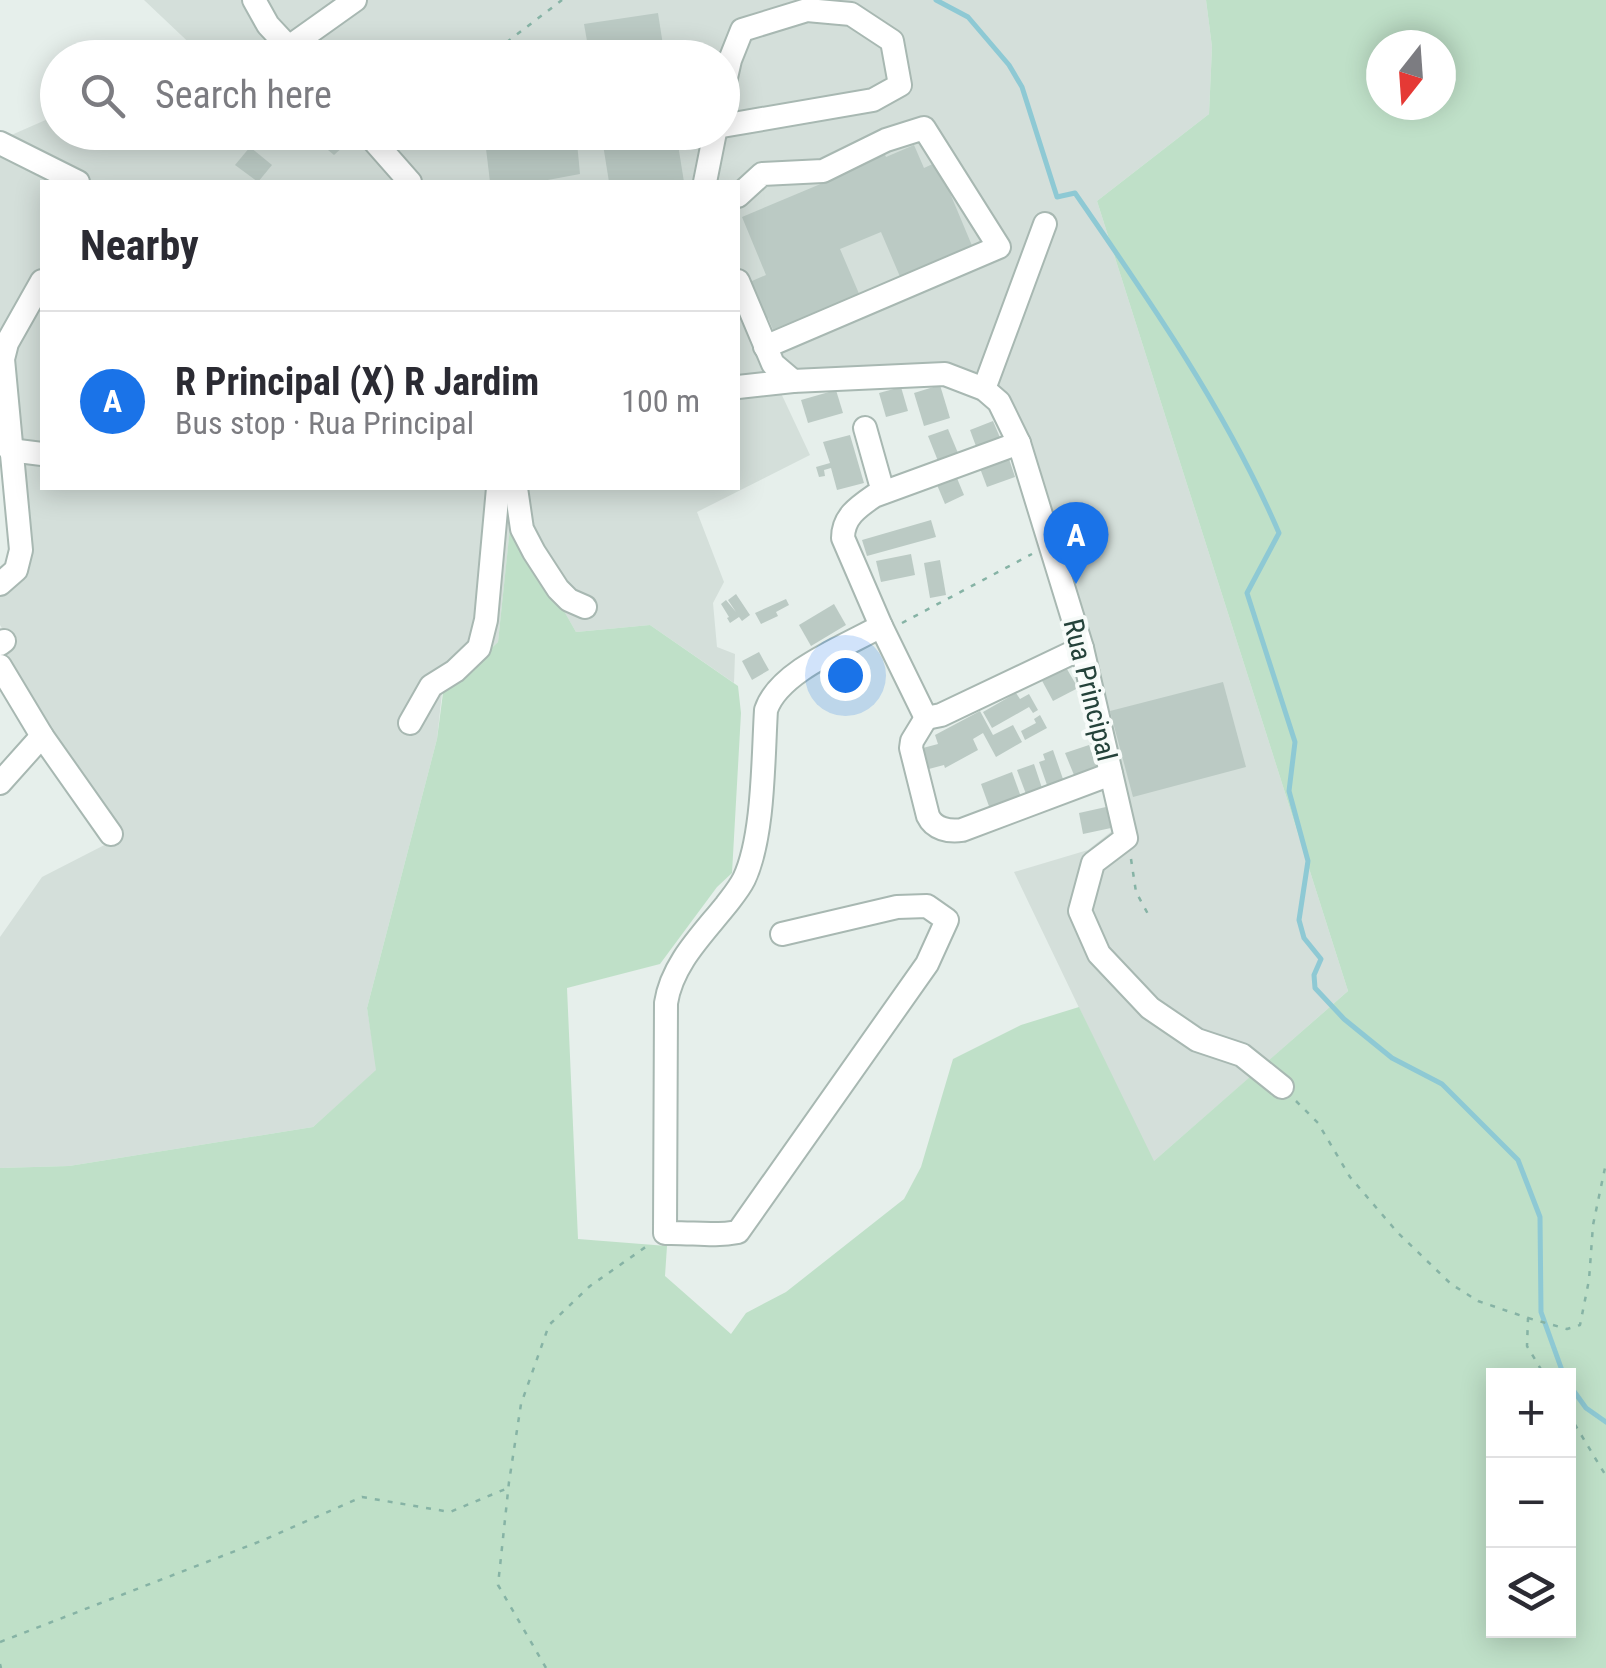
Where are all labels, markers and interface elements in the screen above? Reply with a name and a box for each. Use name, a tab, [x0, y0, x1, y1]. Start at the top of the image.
north arrow	[1366, 30, 1456, 120]
search box	[40, 40, 740, 150]
icon: search	[75, 68, 130, 123]
text: Search here	[155, 73, 332, 117]
text: Nearby	[80, 221, 199, 270]
text: R Principal (X) R Jardim	[175, 360, 539, 404]
text: A	[103, 382, 122, 420]
text: 100 m	[621, 382, 700, 420]
text: Bus stop · Rua Principal	[175, 404, 474, 442]
pin: A	[1044, 502, 1108, 584]
street label: Rua Principal	[1056, 616, 1124, 764]
your location	[820, 650, 871, 701]
map controls	[1486, 1368, 1576, 1638]
button: +	[1486, 1368, 1576, 1458]
button: −	[1486, 1458, 1576, 1548]
button: layers	[1486, 1548, 1576, 1638]

